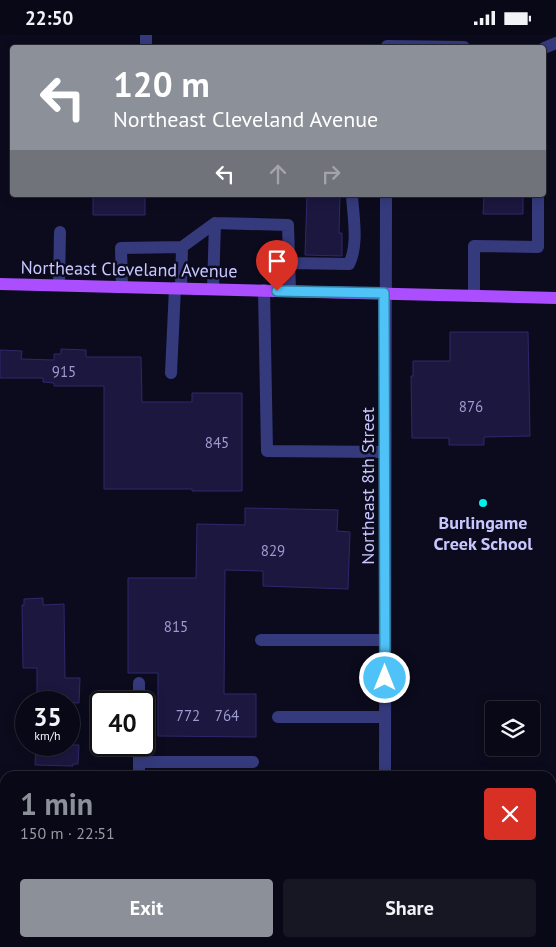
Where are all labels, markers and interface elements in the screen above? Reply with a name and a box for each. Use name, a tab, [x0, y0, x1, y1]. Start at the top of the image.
text: 22:50	[25, 6, 73, 30]
text: 120 m	[113, 61, 210, 107]
icon: left	[30, 65, 95, 130]
text: Northeast Cleveland Avenue	[113, 105, 378, 133]
icon: left	[211, 160, 239, 188]
icon: ahead	[264, 160, 292, 188]
icon: right	[317, 160, 345, 188]
pin	[256, 240, 298, 291]
icon: arrive	[263, 247, 291, 275]
street label: Northeast Cleveland Avenue	[20, 256, 238, 282]
house number: 915	[52, 362, 76, 381]
house number: 876	[459, 397, 483, 416]
street label: Northeast 8th Street	[356, 407, 379, 565]
house number: 845	[205, 433, 229, 452]
marker: Burlingame Creek School	[477, 497, 489, 509]
place label: Burlingame Creek School	[434, 511, 533, 555]
house number: 829	[261, 541, 285, 560]
house number: 815	[164, 617, 188, 636]
position arrow	[358, 651, 410, 703]
speed limit sign: 40	[90, 691, 155, 756]
text: 35	[33, 701, 62, 733]
map controls	[485, 701, 540, 756]
button: layers	[485, 701, 540, 756]
house number: 772	[176, 706, 200, 725]
house number: 764	[215, 706, 239, 725]
text: km/h	[34, 728, 61, 743]
text: 1 min	[20, 784, 93, 823]
button: close	[484, 788, 536, 840]
text: 150 m · 22:51	[20, 823, 115, 843]
button: Exit	[20, 879, 273, 937]
button: Share	[283, 879, 536, 937]

